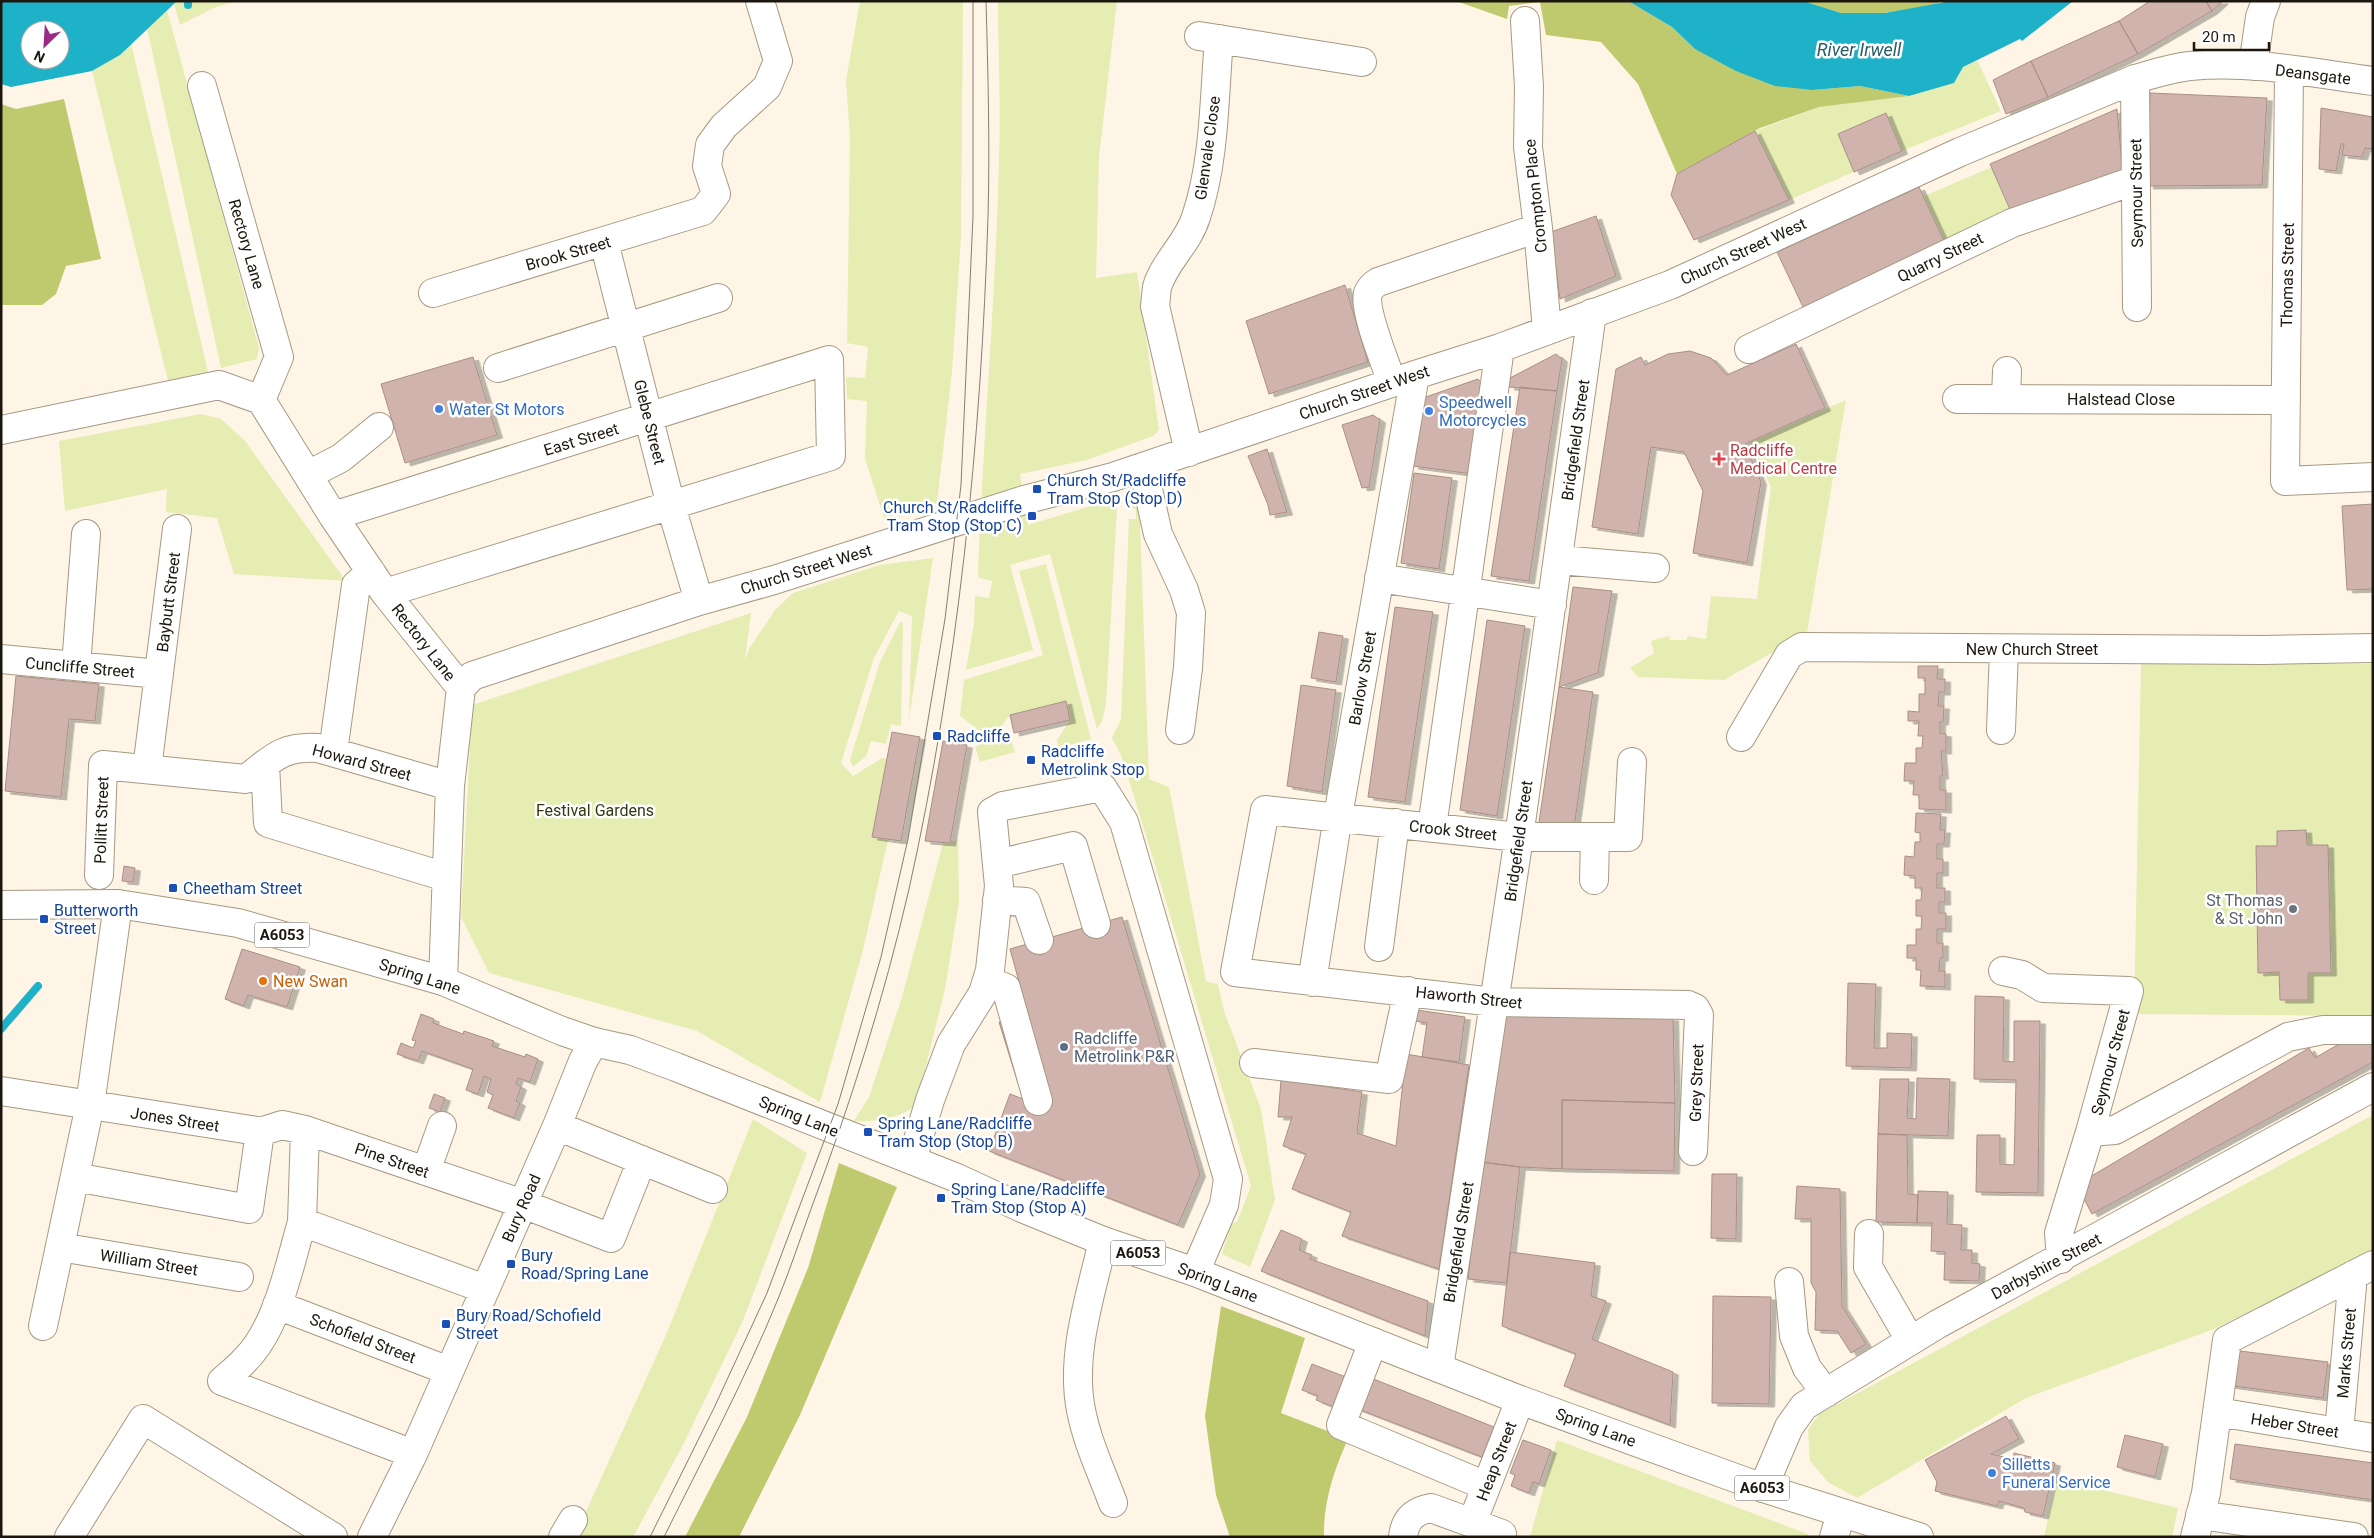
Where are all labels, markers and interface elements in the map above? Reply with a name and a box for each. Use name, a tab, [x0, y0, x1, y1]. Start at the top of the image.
north arrow	[20, 20, 70, 70]
scale bar	[2194, 20, 2269, 52]
text: 20 m	[2202, 28, 2236, 46]
water label: River Irwell	[1817, 39, 1902, 60]
text: N	[32, 47, 47, 66]
street label: Deansgate	[2274, 60, 2352, 89]
street label: Glenvale Close	[1191, 95, 1224, 201]
street label: Crompton Place	[1520, 138, 1551, 254]
street label: Seymour Street	[2126, 138, 2147, 248]
street label: Rectory Lane	[225, 197, 268, 291]
street label: Church Street West	[1677, 214, 1809, 289]
street label: Thomas Street	[2277, 223, 2298, 327]
street label: Quarry Street	[1894, 228, 1986, 286]
street label: Brook Street	[523, 232, 613, 275]
street label: Church Street West	[1296, 361, 1432, 424]
street label: Glebe Street	[630, 378, 669, 467]
street label: Bridgefield Street	[1558, 378, 1593, 502]
street label: Halstead Close	[2067, 390, 2175, 409]
place label: Speedwell Motorcycles	[1439, 393, 1526, 430]
place label: Water St Motors	[449, 400, 564, 419]
marker: Water St Motors	[433, 403, 445, 415]
marker: Speedwell Motorcycles	[1423, 405, 1435, 417]
street label: East Street	[541, 419, 621, 460]
place label: Radcliffe Medical Centre	[1730, 441, 1837, 478]
marker: Radcliffe Medical Centre	[1712, 452, 1726, 466]
place label: Church St/Radcliffe Tram Stop (Stop D)	[1047, 471, 1186, 508]
marker: Church St/Radcliffe Tram Stop (Stop D)	[1031, 483, 1043, 495]
place label: Church St/Radcliffe Tram Stop (Stop C)	[883, 498, 1022, 535]
marker: Church St/Radcliffe Tram Stop (Stop C)	[1026, 510, 1038, 522]
street label: Church Street West	[738, 540, 874, 599]
street label: Baybutt Street	[153, 551, 184, 653]
street label: Rectory Lane	[388, 600, 460, 685]
street label: Barlow Street	[1345, 630, 1380, 727]
street label: New Church Street	[1966, 640, 2098, 659]
street label: Cuncliffe Street	[24, 653, 135, 682]
place label: Radcliffe	[947, 727, 1010, 746]
marker: Radcliffe	[931, 730, 943, 742]
street label: Howard Street	[310, 740, 413, 785]
place label: Radcliffe Metrolink Stop	[1041, 742, 1144, 779]
marker: Radcliffe Metrolink Stop	[1025, 754, 1037, 766]
street label: Pollitt Street	[90, 776, 113, 864]
street label: Bridgefield Street	[1501, 779, 1536, 903]
park label: Festival Gardens	[536, 801, 654, 820]
street label: Crook Street	[1408, 816, 1498, 845]
place label: Cheetham Street	[183, 879, 302, 898]
marker: Cheetham Street	[167, 882, 179, 894]
place label: St Thomas & St John	[2206, 891, 2283, 928]
place label: Butterworth Street	[54, 901, 138, 938]
marker: St Thomas & St John	[2287, 903, 2299, 915]
marker: Butterworth Street	[38, 913, 50, 925]
road number: A6053	[254, 922, 310, 948]
street label: Spring Lane	[377, 954, 463, 999]
place label: New Swan	[273, 972, 348, 991]
marker: New Swan	[257, 975, 269, 987]
street label: Haworth Street	[1415, 982, 1523, 1013]
street label: Seymour Street	[2087, 1007, 2134, 1117]
place label: Radcliffe Metrolink P&R	[1074, 1029, 1175, 1066]
marker: Radcliffe Metrolink P&R	[1058, 1041, 1070, 1053]
street label: Grey Street	[1686, 1044, 1707, 1122]
street label: Spring Lane	[756, 1092, 841, 1141]
street label: Jones Street	[129, 1103, 221, 1136]
place label: Spring Lane/Radcliffe Tram Stop (Stop B)	[878, 1114, 1032, 1151]
marker: Spring Lane/Radcliffe Tram Stop (Stop B)	[862, 1126, 874, 1138]
street label: Pine Street	[352, 1139, 432, 1182]
street label: Bury Road	[498, 1171, 545, 1245]
place label: Spring Lane/Radcliffe Tram Stop (Stop A)	[951, 1180, 1105, 1217]
street label: Bridgefield Street	[1440, 1180, 1477, 1304]
marker: Spring Lane/Radcliffe Tram Stop (Stop A)	[935, 1192, 947, 1204]
street label: Darbyshire Street	[1988, 1229, 2105, 1303]
road number: A6053	[1110, 1240, 1166, 1266]
street label: William Street	[99, 1245, 199, 1280]
place label: Bury Road/Spring Lane	[521, 1246, 649, 1283]
marker: Bury Road/Spring Lane	[505, 1258, 517, 1270]
street label: Spring Lane	[1175, 1259, 1261, 1306]
place label: Bury Road/Schofield Street	[456, 1306, 601, 1343]
street label: Marks Street	[2333, 1307, 2360, 1399]
street label: Schofield Street	[307, 1309, 419, 1367]
marker: Bury Road/Schofield Street	[440, 1318, 452, 1330]
street label: Spring Lane	[1553, 1404, 1639, 1451]
street label: Heber Street	[2249, 1409, 2340, 1442]
street label: Heap Street	[1473, 1419, 1520, 1504]
place label: Silletts Funeral Service	[2002, 1455, 2111, 1492]
marker: Silletts Funeral Service	[1986, 1467, 1998, 1479]
road number: A6053	[1734, 1476, 1790, 1500]

